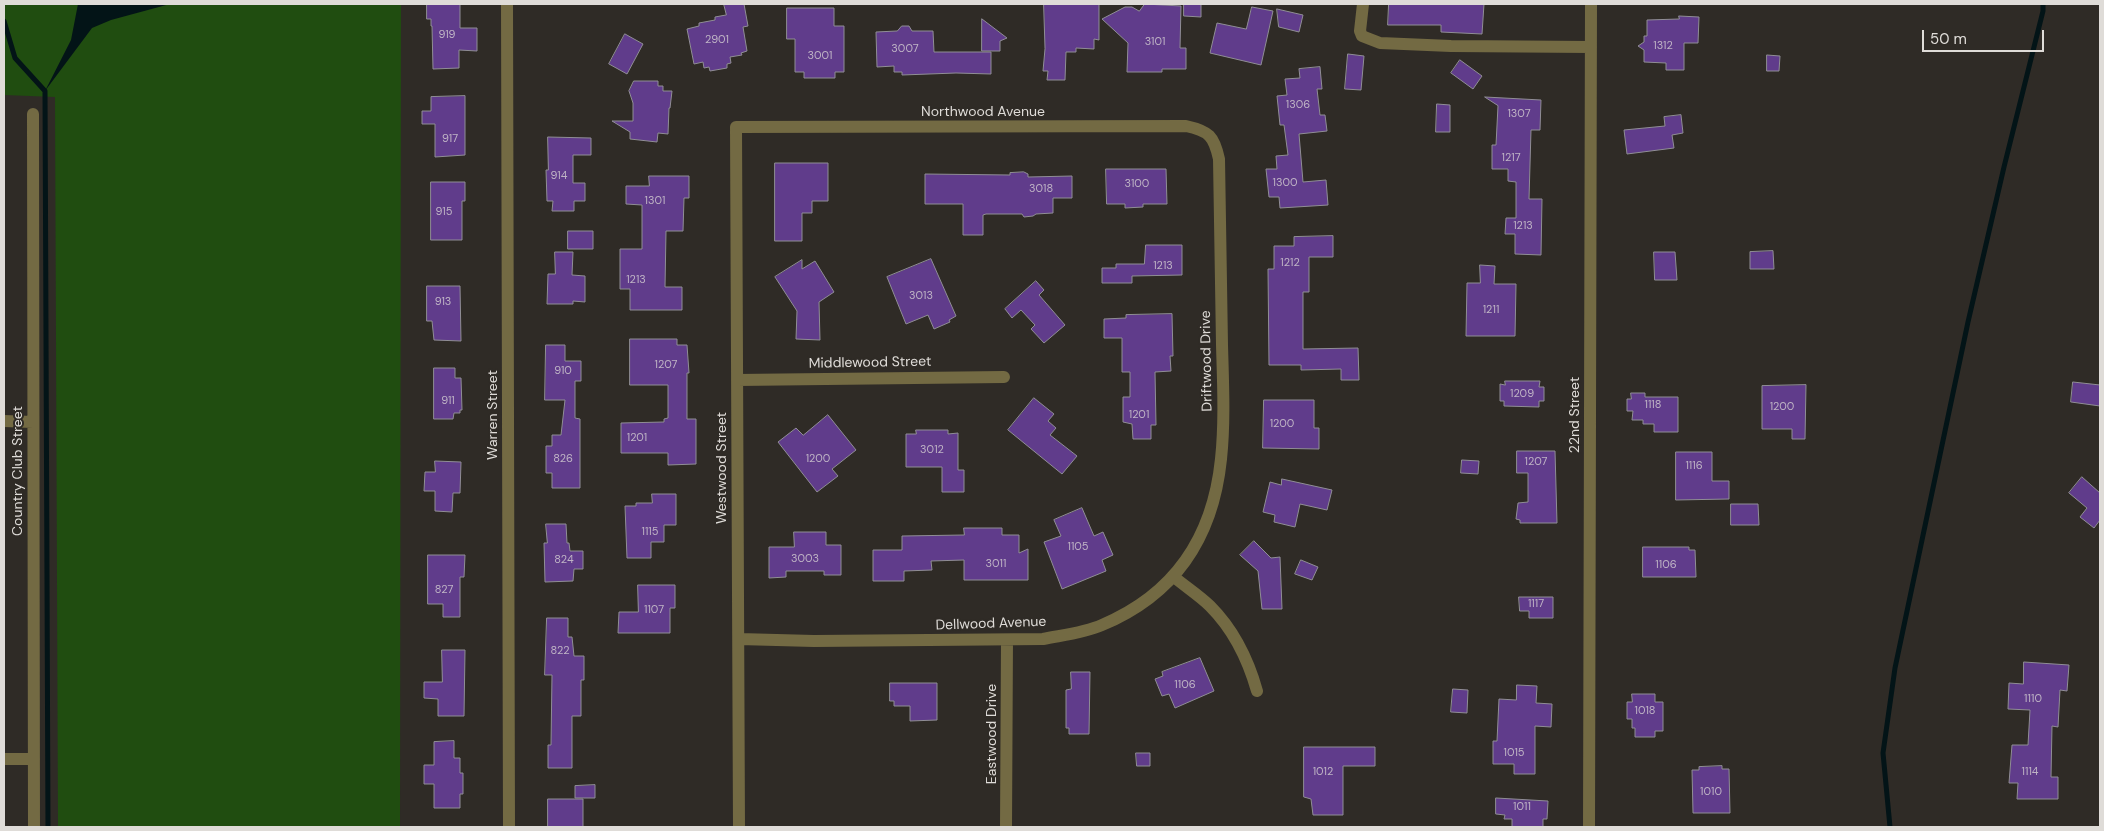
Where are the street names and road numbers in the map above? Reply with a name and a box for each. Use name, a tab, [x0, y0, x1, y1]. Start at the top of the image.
street label: Northwood Avenue	[921, 104, 1045, 120]
street label: Driftwood Drive	[1198, 310, 1216, 412]
street label: Middlewood Street	[809, 354, 931, 372]
street label: Warren Street	[485, 370, 501, 460]
street label: 22nd Street	[1567, 377, 1583, 453]
street label: Country Club Street	[10, 406, 26, 536]
street label: Westwood Street	[714, 412, 730, 524]
street label: Dellwood Avenue	[935, 614, 1047, 634]
street label: Eastwood Drive	[984, 684, 1000, 784]

